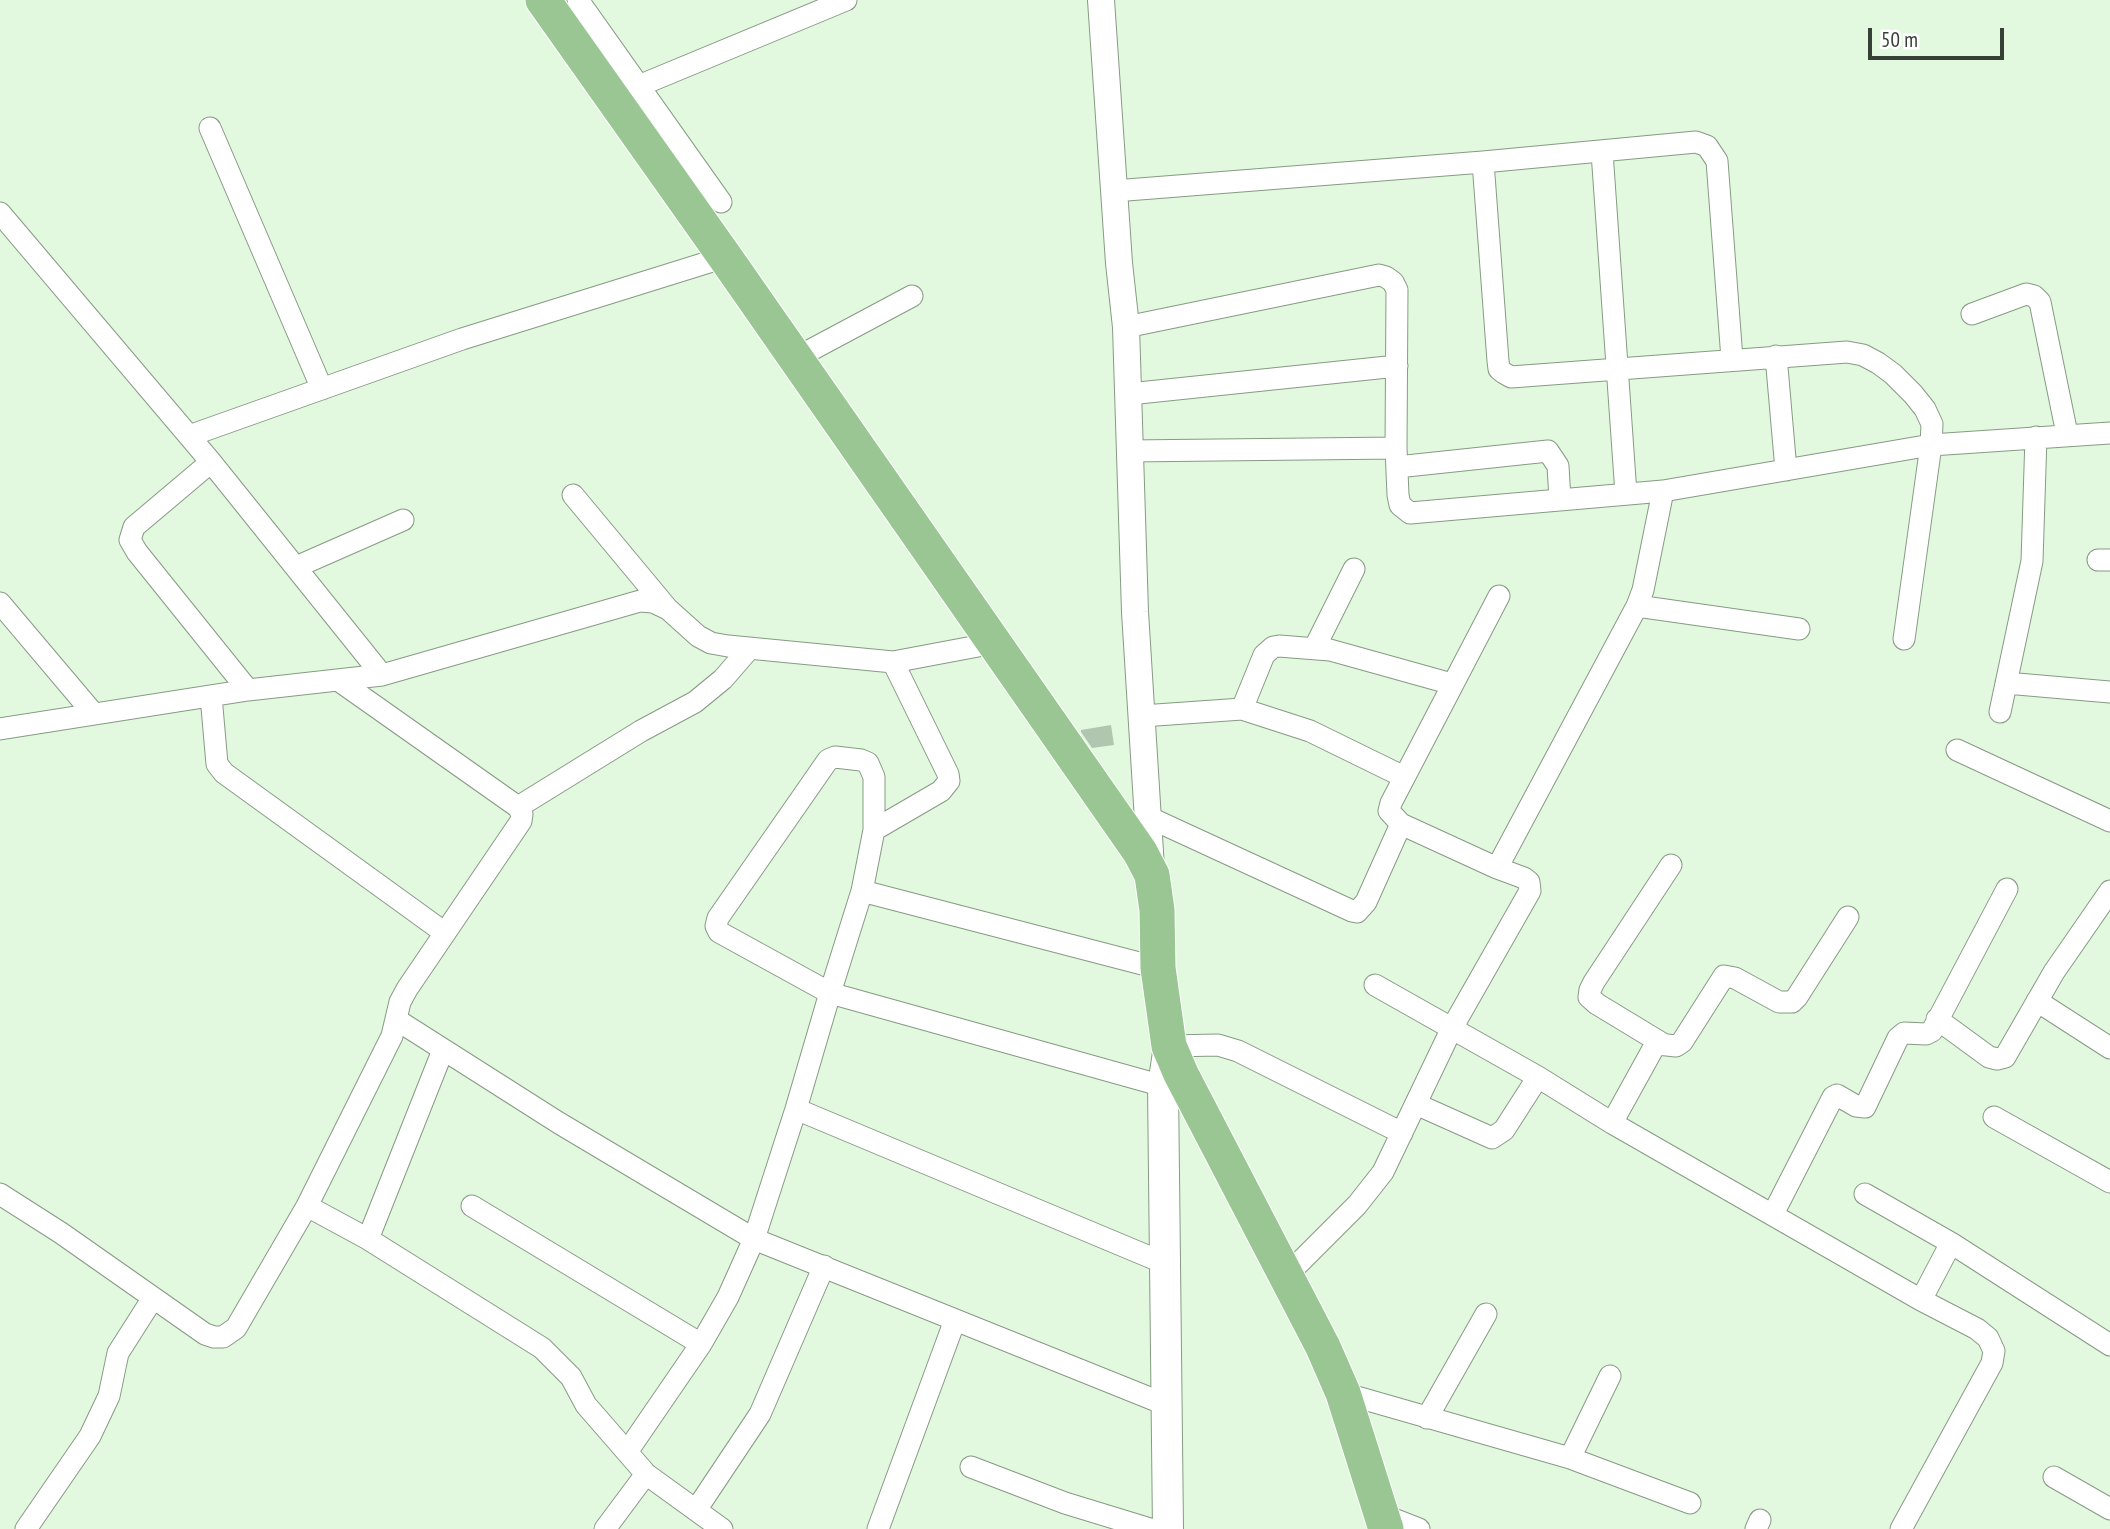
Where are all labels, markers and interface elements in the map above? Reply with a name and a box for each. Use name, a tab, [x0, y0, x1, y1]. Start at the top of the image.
scale bar	[1872, 14, 2008, 58]
text: 50 m	[1881, 26, 1918, 53]

